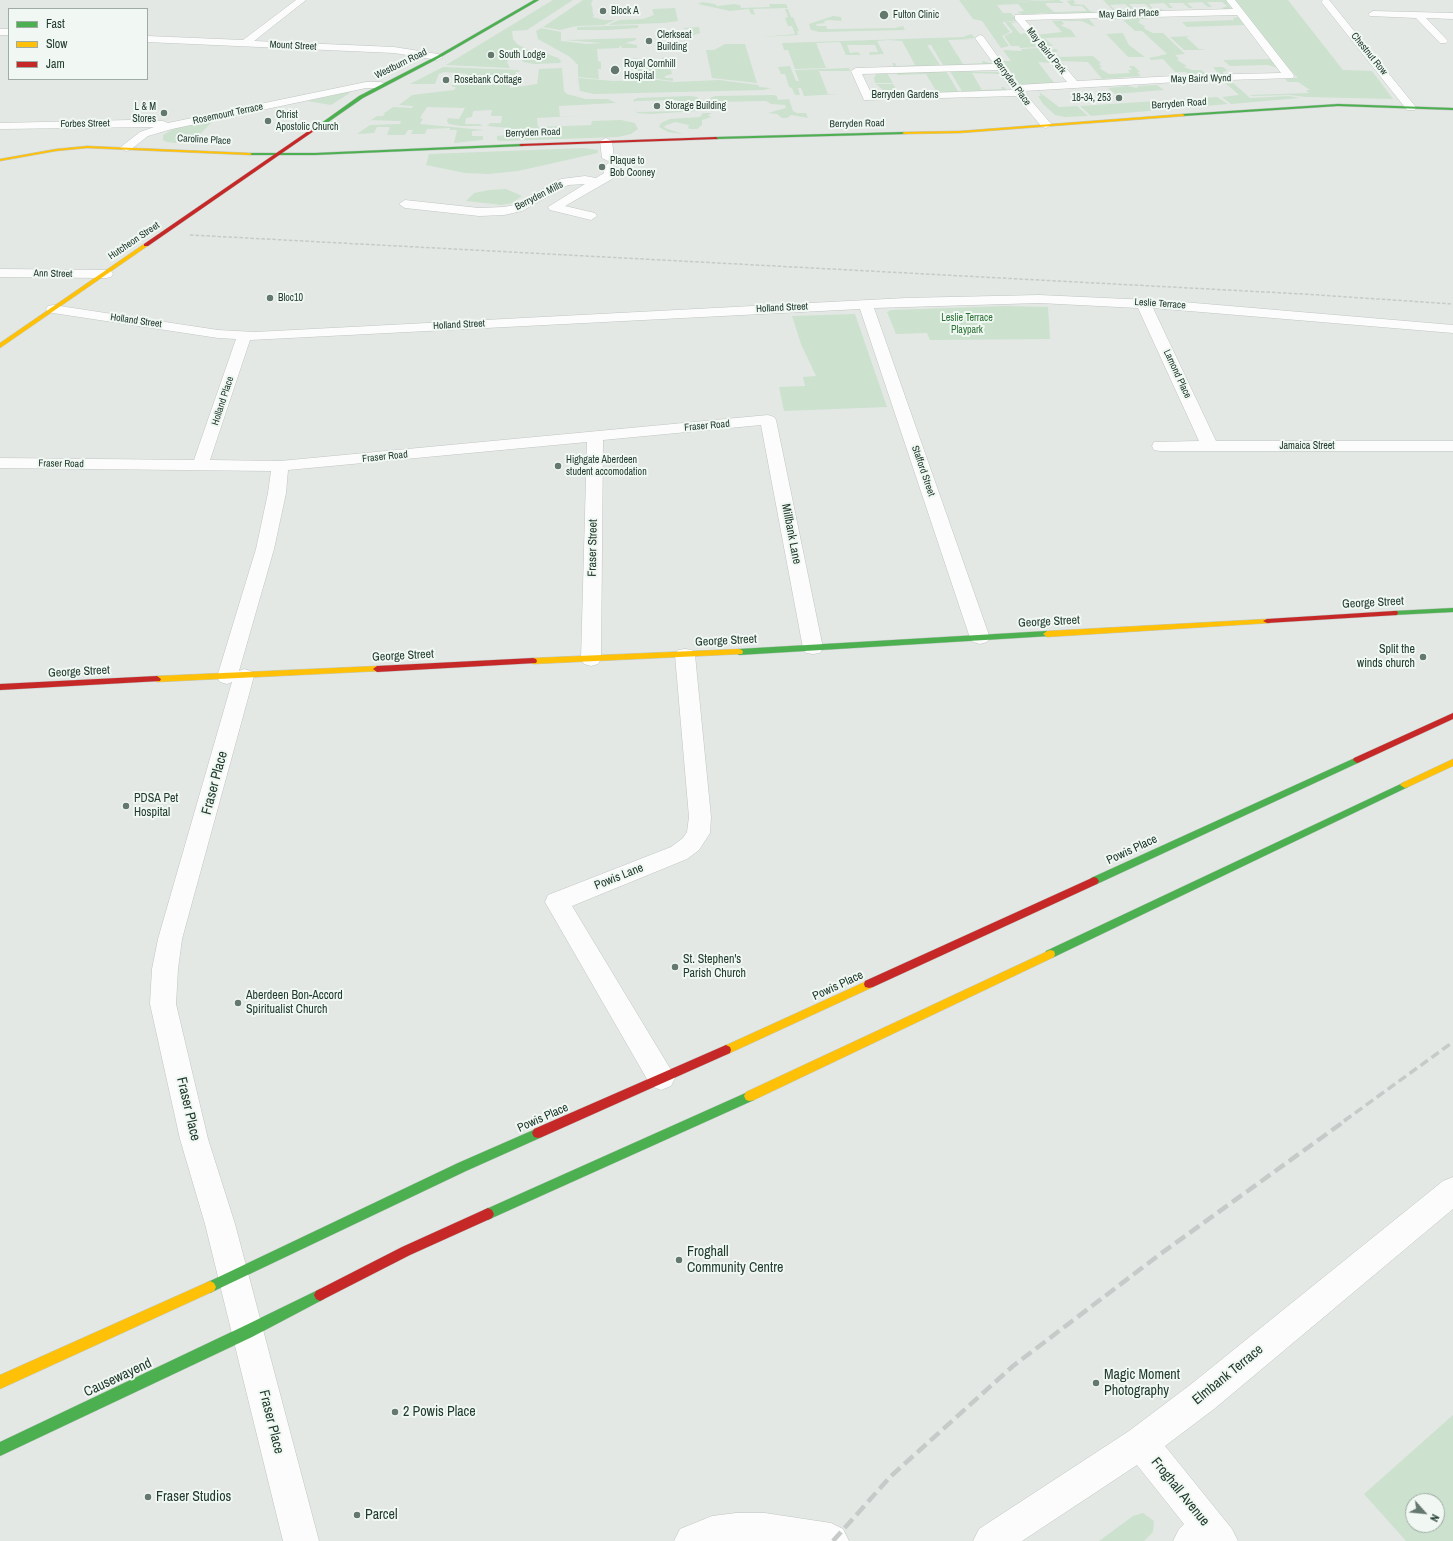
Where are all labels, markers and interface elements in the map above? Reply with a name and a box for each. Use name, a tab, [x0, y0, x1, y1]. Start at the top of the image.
place label: Block A	[611, 5, 639, 17]
marker: Block A	[598, 6, 608, 16]
street label: May Baird Place	[1099, 7, 1159, 21]
legend	[8, 8, 148, 80]
marker: Fulton Clinic	[878, 9, 890, 21]
place label: Fulton Clinic	[893, 9, 939, 21]
text: Fast	[46, 16, 65, 32]
street label: May Baird Park	[1024, 25, 1068, 77]
place label: Clerkseat Building	[657, 29, 692, 52]
street label: Chestnut Row	[1348, 30, 1390, 78]
text: Slow	[46, 36, 67, 52]
marker: Clerkseat Building	[644, 36, 654, 46]
street label: Mount Street	[269, 39, 317, 53]
street label: Westburn Road	[373, 46, 429, 82]
place label: South Lodge	[499, 49, 546, 61]
marker: South Lodge	[486, 50, 496, 60]
text: Jam	[46, 56, 65, 72]
street label: Berryden Place	[991, 56, 1033, 108]
place label: Royal Cornhill Hospital	[624, 58, 675, 82]
marker: Royal Cornhill Hospital	[609, 64, 621, 76]
street label: May Baird Wynd	[1171, 72, 1231, 86]
place label: Rosebank Cottage	[454, 74, 522, 86]
marker: Rosebank Cottage	[441, 75, 451, 85]
street label: Berryden Gardens	[872, 89, 938, 101]
place label: 18-34, 253	[1072, 92, 1111, 104]
marker: 18-34, 253	[1114, 93, 1124, 103]
street label: Berryden Road	[1151, 96, 1207, 112]
place label: Storage Building	[665, 100, 726, 112]
place label: L & M Stores	[132, 101, 156, 124]
street label: Rosemount Terrace	[192, 101, 264, 127]
marker: Storage Building	[652, 101, 662, 111]
marker: L & M Stores	[159, 108, 169, 118]
place label: Christ Apostolic Church	[276, 109, 338, 132]
marker: Christ Apostolic Church	[263, 116, 273, 126]
street label: Forbes Street	[60, 118, 110, 130]
street label: Berryden Road	[829, 118, 885, 130]
street label: Berryden Road	[505, 126, 561, 140]
street label: Caroline Place	[177, 133, 231, 147]
place label: Plaque to Bob Cooney	[610, 155, 655, 178]
marker: Plaque to Bob Cooney	[597, 162, 607, 172]
street label: Berryden Mills	[513, 179, 565, 213]
street label: Hutcheon Street	[106, 219, 162, 263]
street label: Ann Street	[34, 268, 72, 280]
place label: Bloc10	[278, 292, 303, 304]
marker: Bloc10	[265, 293, 275, 303]
street label: Leslie Terrace	[1134, 296, 1186, 312]
street label: Holland Street	[756, 301, 808, 315]
street label: Holland Street	[109, 311, 163, 331]
park label: Leslie Terrace Playpark	[941, 312, 993, 336]
street label: Holland Street	[433, 318, 485, 332]
street label: Lamond Place	[1160, 348, 1194, 400]
street label: Holland Place	[209, 375, 237, 427]
street label: Fraser Road	[684, 418, 730, 434]
street label: Jamaica Street	[1279, 440, 1335, 452]
street label: Stafford Street	[909, 444, 937, 498]
street label: Fraser Road	[362, 449, 408, 465]
place label: Highgate Aberdeen student accomodation	[566, 454, 647, 478]
street label: Fraser Road	[38, 458, 84, 470]
marker: Highgate Aberdeen student accomodation	[553, 461, 563, 471]
street label: Millbank Lane	[778, 503, 804, 565]
street label: Fraser Street	[585, 519, 601, 577]
street label: George Street	[1342, 594, 1404, 612]
street label: George Street	[1018, 613, 1080, 631]
street label: George Street	[695, 632, 757, 650]
place label: Split the winds church	[1357, 643, 1415, 671]
street label: George Street	[372, 647, 434, 665]
marker: Split the winds church	[1418, 652, 1428, 662]
street label: George Street	[48, 663, 110, 681]
street label: Fraser Place	[198, 749, 232, 817]
place label: PDSA Pet Hospital	[134, 792, 178, 820]
marker: PDSA Pet Hospital	[121, 801, 131, 811]
street label: Powis Place	[1104, 832, 1160, 868]
street label: Powis Lane	[592, 861, 646, 893]
place label: St. Stephen's Parish Church	[683, 953, 746, 981]
marker: St. Stephen's Parish Church	[670, 962, 680, 972]
street label: Powis Place	[810, 968, 866, 1004]
place label: Aberdeen Bon-Accord Spiritualist Church	[246, 989, 343, 1017]
marker: Aberdeen Bon-Accord Spiritualist Church	[233, 998, 243, 1008]
street label: Fraser Place	[172, 1075, 204, 1143]
street label: Powis Place	[515, 1100, 571, 1136]
place label: Froghall Community Centre	[687, 1244, 783, 1276]
marker: Froghall Community Centre	[674, 1255, 684, 1265]
street label: Elmbank Terrace	[1189, 1341, 1267, 1409]
street label: Causewayend	[81, 1355, 155, 1401]
place label: Magic Moment Photography	[1104, 1367, 1180, 1400]
marker: Magic Moment Photography	[1091, 1378, 1101, 1388]
street label: Fraser Place	[255, 1388, 287, 1456]
place label: 2 Powis Place	[403, 1404, 476, 1420]
marker: 2 Powis Place	[390, 1407, 400, 1417]
street label: Froghall Avenue	[1147, 1454, 1213, 1530]
place label: Fraser Studios	[156, 1489, 231, 1505]
marker: Fraser Studios	[143, 1492, 153, 1502]
north arrow	[1405, 1493, 1445, 1533]
place label: Parcel	[365, 1507, 398, 1523]
marker: Parcel	[352, 1510, 362, 1520]
text: N	[1427, 1512, 1443, 1524]

